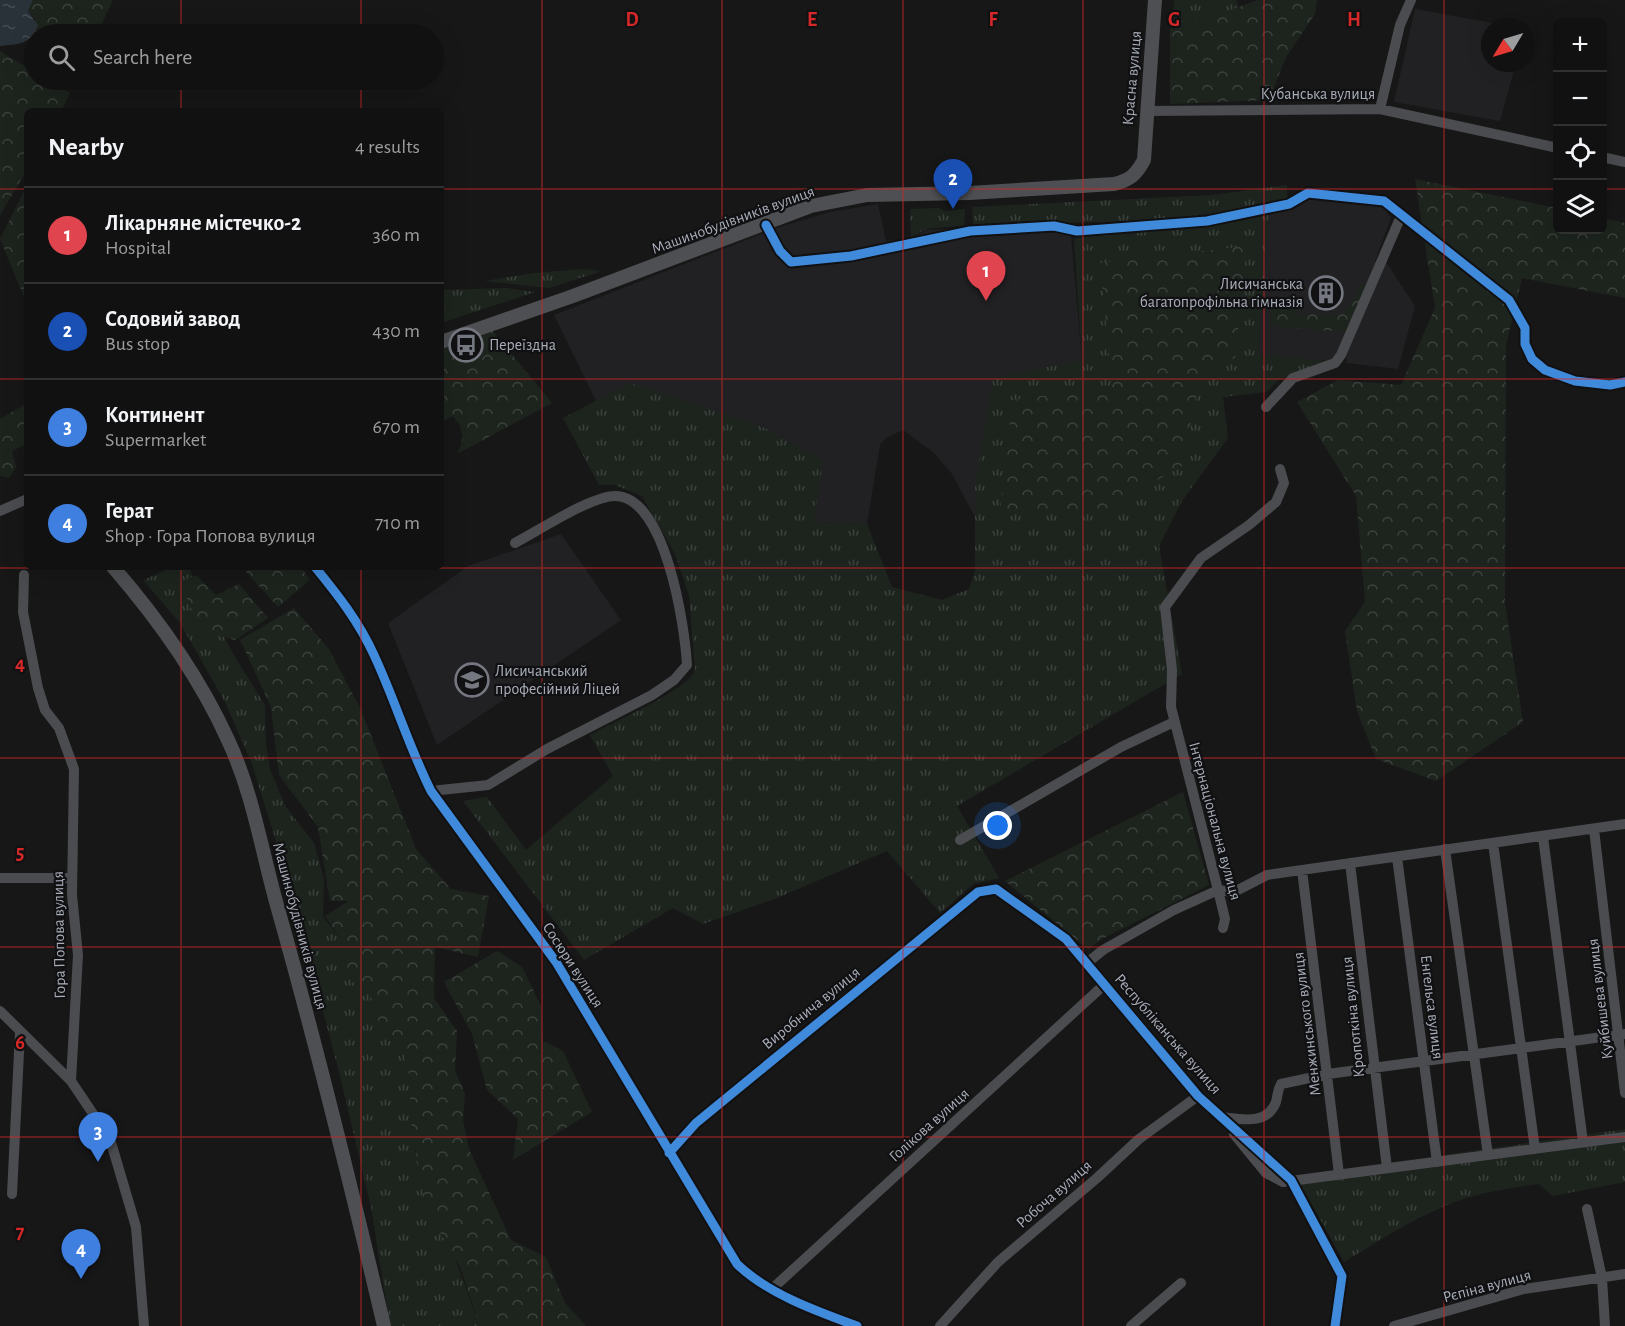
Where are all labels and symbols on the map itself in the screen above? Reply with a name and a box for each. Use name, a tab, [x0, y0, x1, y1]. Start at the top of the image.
text: D	[625, 10, 639, 30]
text: E	[807, 10, 817, 30]
text: F	[988, 10, 998, 30]
text: G	[1168, 10, 1180, 30]
text: H	[1347, 10, 1361, 30]
north arrow	[1481, 18, 1535, 72]
street label: Красна вулиця	[1120, 30, 1145, 126]
street label: Кубанська вулиця	[1261, 86, 1375, 103]
pin: 2	[934, 160, 972, 209]
street label: Машинобудівників вулиця	[649, 183, 817, 258]
pin: 1	[966, 252, 1006, 301]
building icon: Лисичанська багатопрофільна гімназія	[1308, 275, 1344, 311]
place label: Лисичанська багатопрофільна гімназія	[1140, 276, 1303, 310]
bus stop icon: Переїздна	[448, 327, 484, 363]
place label: Переїздна	[489, 337, 556, 353]
text: 4	[15, 654, 25, 674]
school or university icon: Лисичанський професійний Ліцей	[454, 662, 490, 698]
place label: Лисичанський професійний Ліцей	[495, 663, 620, 697]
street label: Інтернаціональна вулиця	[1185, 740, 1244, 902]
your location	[983, 811, 1012, 840]
street label: Машинобудівників вулиця	[269, 841, 330, 1012]
text: 5	[16, 843, 24, 863]
street label: Гора Попова вулиця	[50, 871, 69, 999]
street label: Сосюри вулиця	[539, 920, 606, 1011]
street label: Куйбишева вулиця	[1585, 938, 1616, 1060]
street label: Менжинського вулиця	[1290, 951, 1325, 1097]
street label: Енгельса вулиця	[1417, 954, 1446, 1060]
street label: Кропоткіна вулиця	[1339, 956, 1368, 1078]
street label: Виробнича вулиця	[759, 964, 864, 1053]
street label: Республіканська вулиця	[1111, 971, 1224, 1098]
text: 6	[15, 1033, 25, 1053]
street label: Голікова вулиця	[886, 1085, 973, 1166]
pin: 3	[78, 1112, 118, 1162]
street label: Робоча вулиця	[1013, 1157, 1095, 1232]
text: 7	[16, 1222, 25, 1242]
pin: 4	[62, 1230, 100, 1279]
street label: Рєпіна вулиця	[1441, 1267, 1533, 1306]

